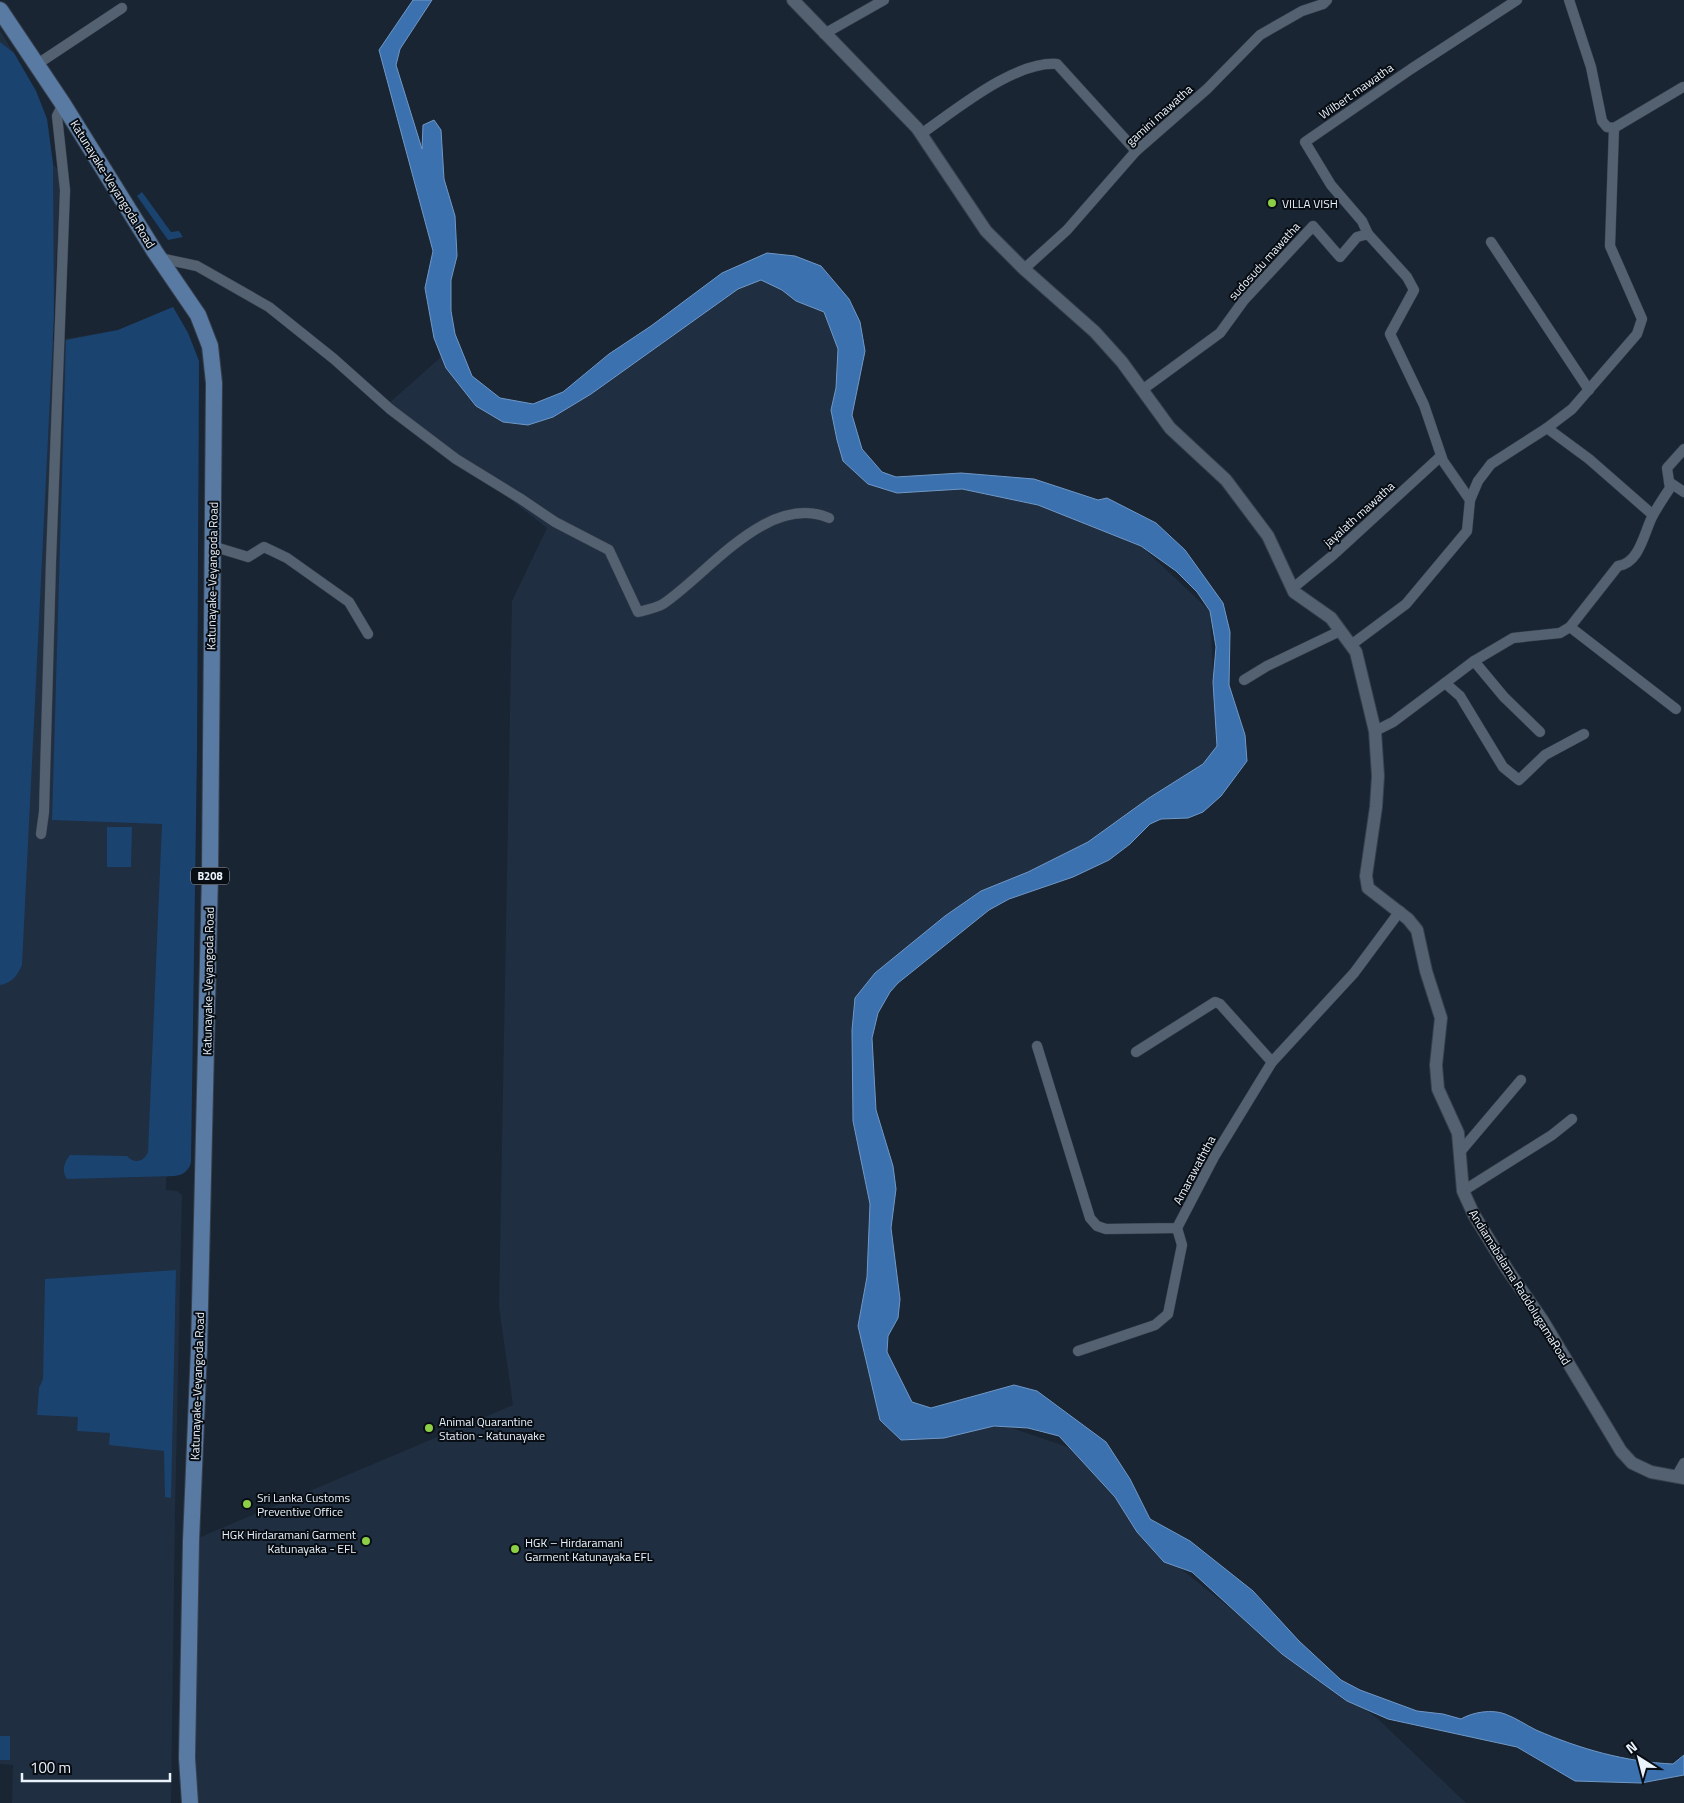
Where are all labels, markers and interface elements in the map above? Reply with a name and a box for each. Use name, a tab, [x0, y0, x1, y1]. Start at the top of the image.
street label: Wilbert mawatha	[1315, 58, 1397, 124]
street label: gamini mawatha	[1121, 80, 1197, 150]
street label: Katunayake-Veyangoda Road	[66, 116, 160, 252]
place label: VILLA VISH	[1282, 194, 1338, 213]
marker: VILLA VISH	[1266, 197, 1278, 209]
street label: sudosudu mawatha	[1224, 218, 1304, 304]
street label: jayalath mawatha	[1318, 477, 1399, 552]
street label: Katunayake-Veyangoda Road	[201, 502, 223, 650]
road number: B208	[191, 868, 229, 884]
street label: Katunayake-Veyangoda Road	[197, 907, 219, 1055]
street label: Amarawaththa	[1168, 1132, 1220, 1208]
street label: Andiamabalama RaddolugamaRoad	[1464, 1206, 1576, 1368]
street label: Katunayake-Veyangoda Road	[185, 1312, 209, 1460]
place label: Animal Quarantine Station - Katunayake	[439, 1412, 545, 1445]
marker: Animal Quarantine Station - Katunayake	[423, 1422, 435, 1434]
place label: Sri Lanka Customs Preventive Office	[257, 1488, 350, 1521]
marker: Sri Lanka Customs Preventive Office	[241, 1498, 253, 1510]
place label: HGK Hirdaramani Garment Katunayaka - EFL	[222, 1525, 357, 1558]
place label: HGK – Hirdaramani Garment Katunayaka EFL	[525, 1533, 653, 1566]
marker: HGK Hirdaramani Garment Katunayaka - EFL	[360, 1535, 372, 1547]
marker: HGK – Hirdaramani Garment Katunayaka EFL	[509, 1543, 521, 1555]
north arrow	[1614, 1733, 1664, 1783]
text: N	[1621, 1736, 1641, 1758]
scale bar	[22, 1750, 170, 1782]
text: 100 m	[30, 1756, 71, 1779]

